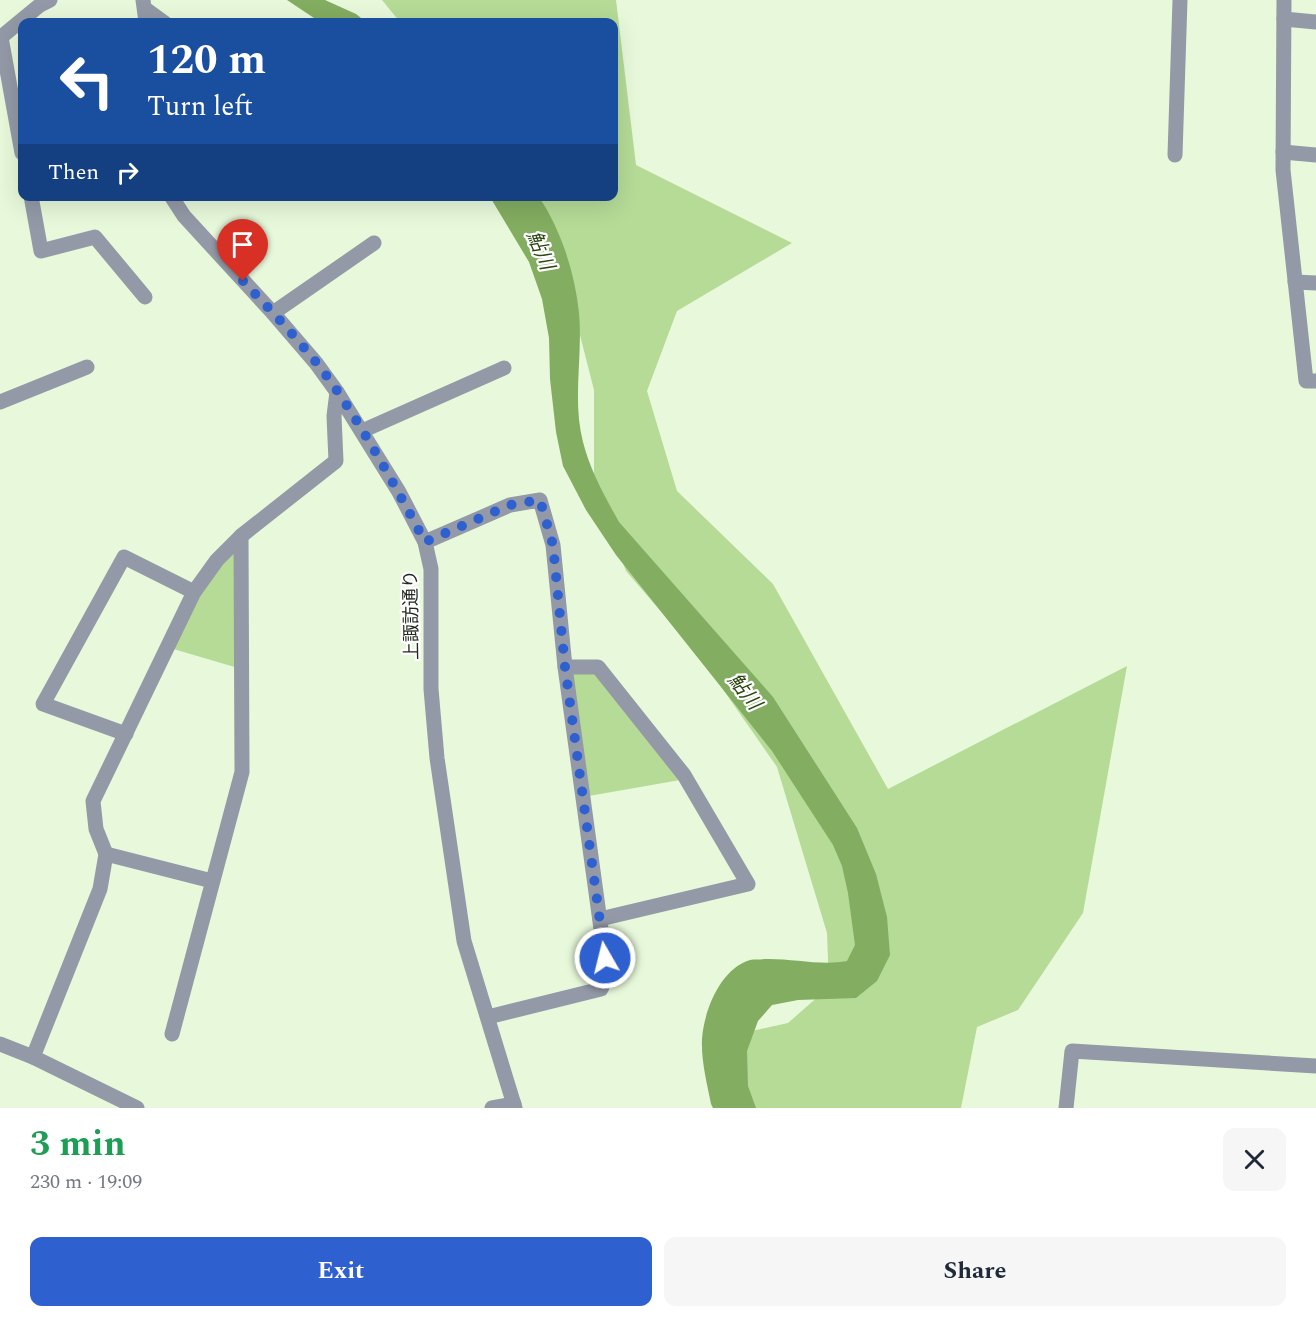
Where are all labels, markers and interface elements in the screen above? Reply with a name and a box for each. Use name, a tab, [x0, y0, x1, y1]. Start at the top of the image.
text: 120 m	[147, 29, 266, 92]
icon: left	[48, 42, 126, 120]
text: Turn left	[147, 86, 253, 128]
text: Then	[48, 156, 99, 189]
icon: right	[111, 156, 144, 189]
pin	[217, 219, 268, 281]
water label: 鮎川	[518, 226, 562, 277]
icon: arrive	[226, 228, 259, 261]
street label: 上諏訪通り	[397, 570, 426, 660]
water label: 鮎川	[720, 667, 770, 718]
position arrow	[573, 926, 637, 990]
text: 3 min	[30, 1117, 126, 1172]
button: close	[1223, 1128, 1286, 1191]
text: 230 m · 19:09	[30, 1167, 142, 1197]
button: Exit	[30, 1237, 652, 1306]
button: Share	[664, 1237, 1286, 1306]

